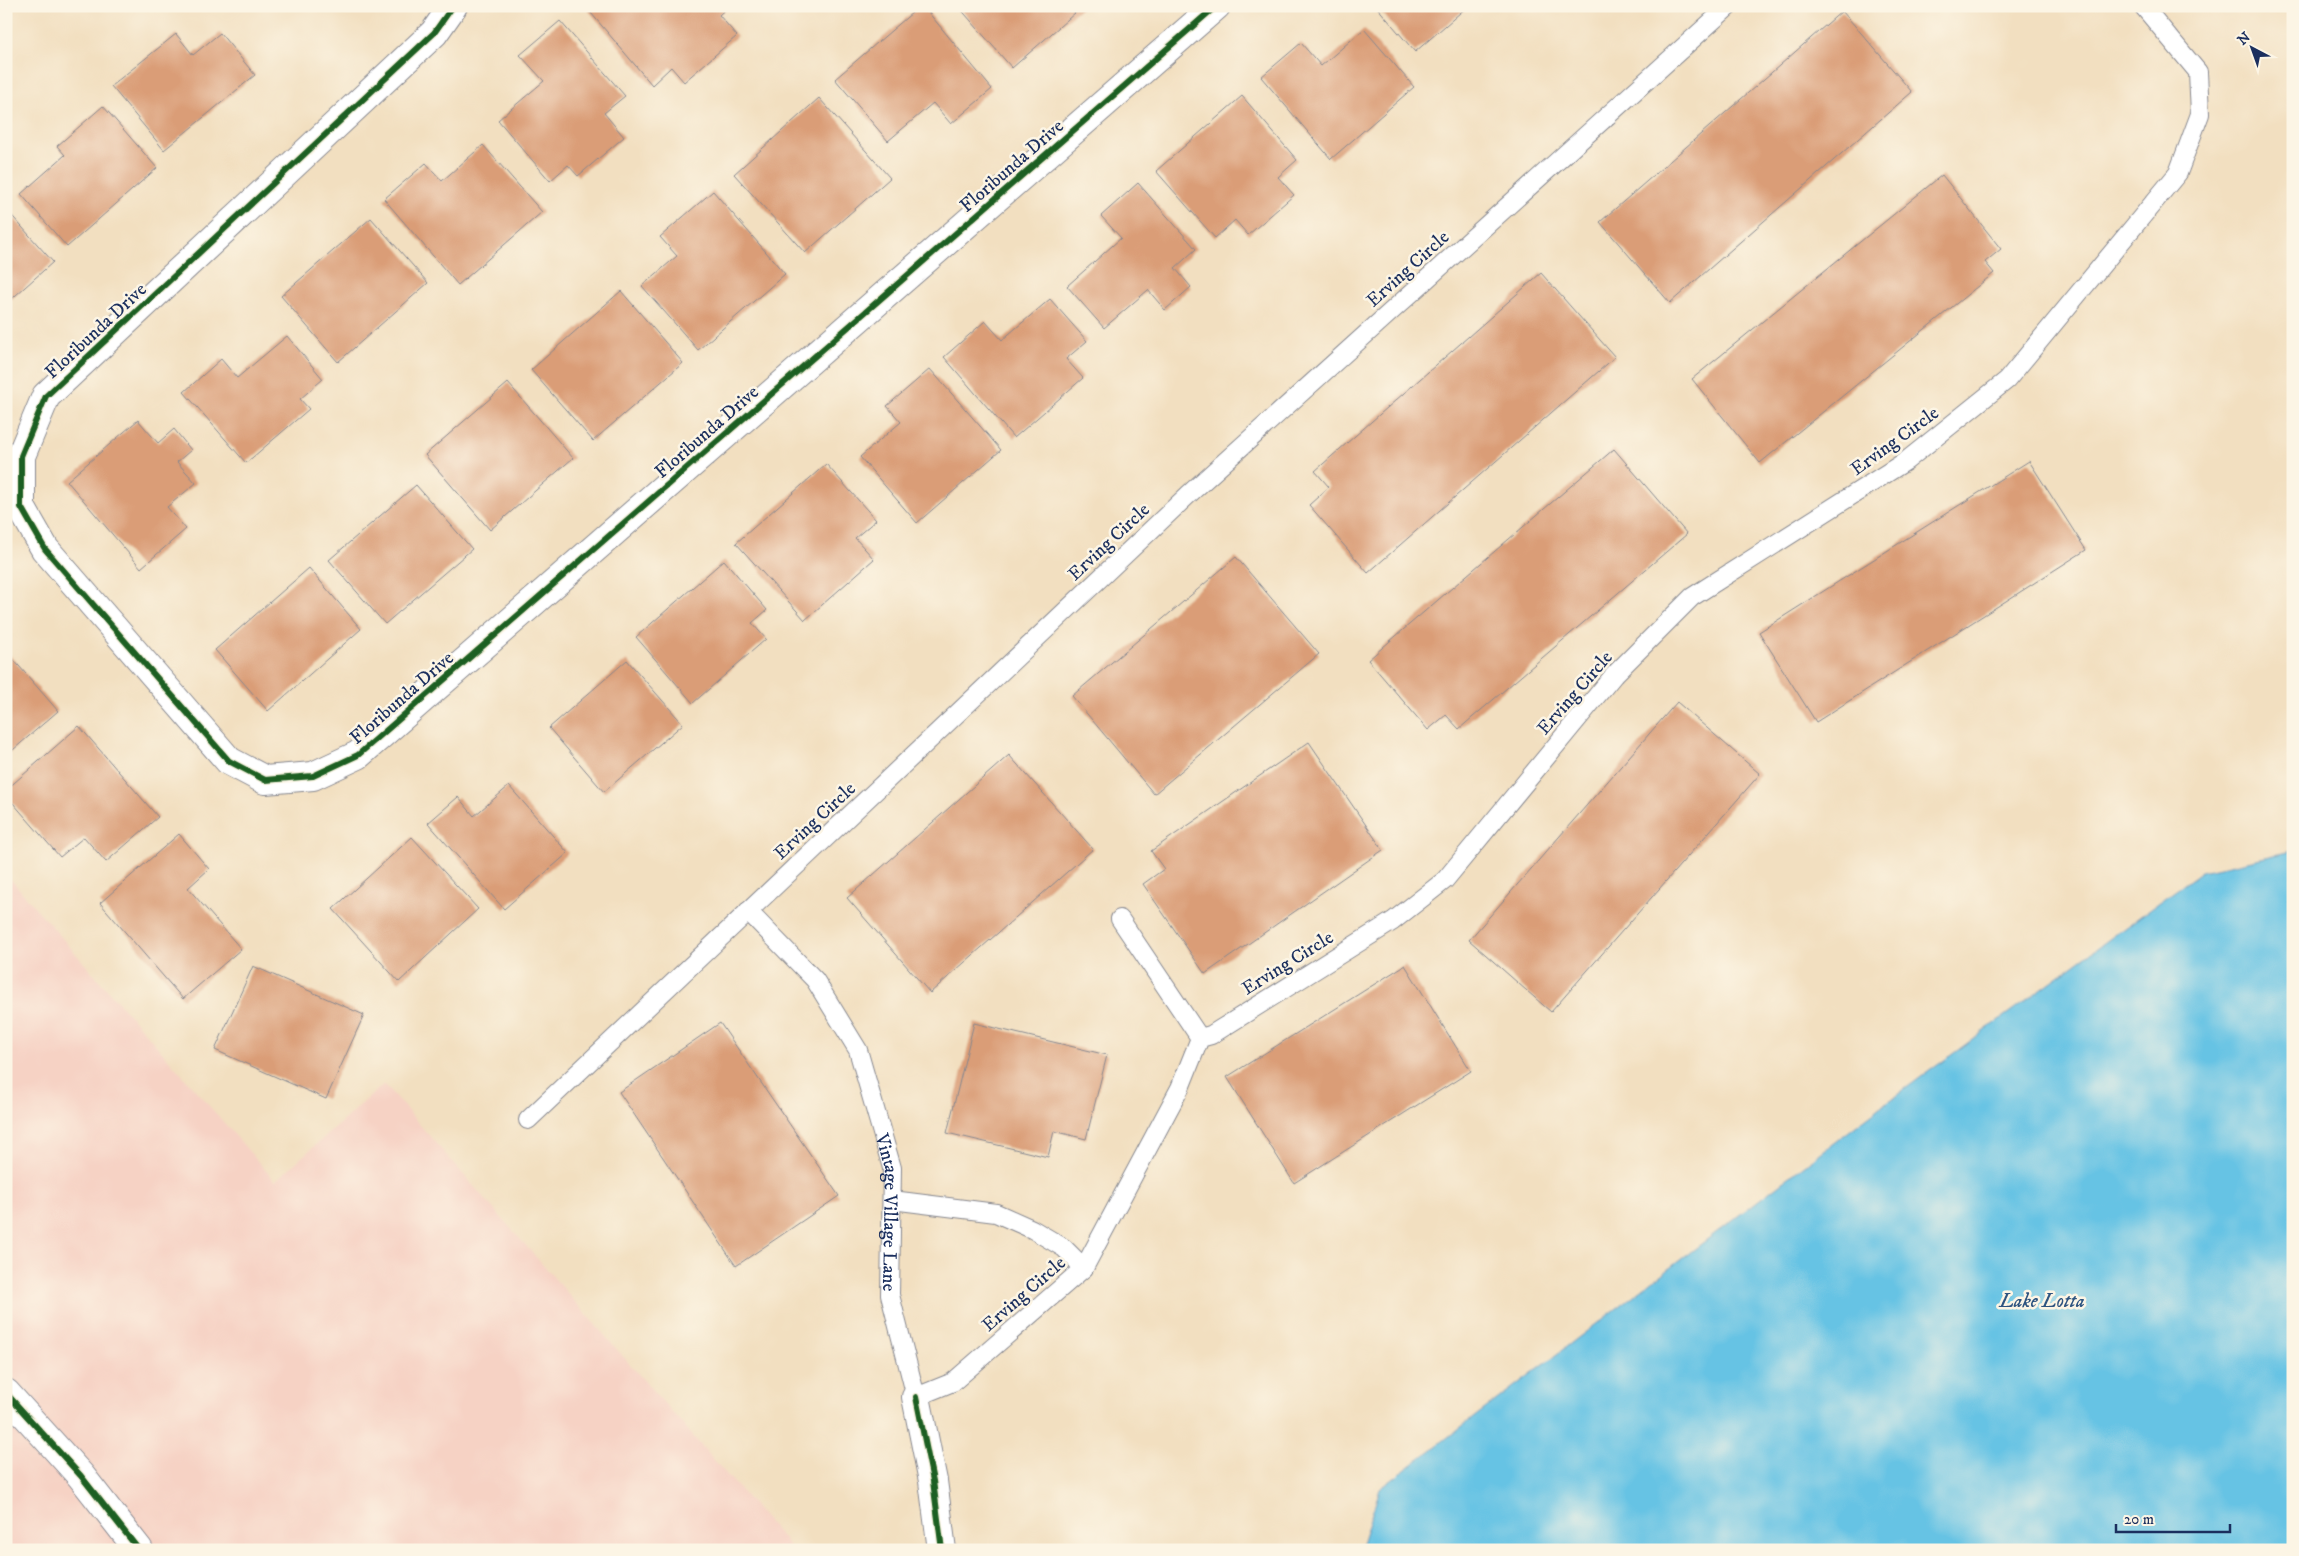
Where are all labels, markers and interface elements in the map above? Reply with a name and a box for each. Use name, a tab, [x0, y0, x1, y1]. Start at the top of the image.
north arrow	[2226, 22, 2276, 72]
text: N	[2234, 28, 2255, 50]
street label: Floribunda Drive	[955, 115, 1069, 218]
street label: Erving Circle	[1362, 226, 1454, 312]
street label: Floribunda Drive	[41, 278, 152, 384]
street label: Floribunda Drive	[650, 381, 764, 484]
street label: Erving Circle	[1846, 401, 1944, 481]
street label: Erving Circle	[1063, 498, 1155, 586]
street label: Erving Circle	[1533, 646, 1618, 740]
street label: Floribunda Drive	[345, 647, 459, 750]
street label: Erving Circle	[769, 777, 861, 865]
street label: Erving Circle	[1238, 926, 1338, 1000]
street label: Vintage Village Lane	[869, 1130, 902, 1292]
street label: Erving Circle	[977, 1251, 1071, 1337]
water label: Lake Lotta	[1998, 1289, 2085, 1314]
scale bar	[2116, 1501, 2230, 1533]
text: 20 m	[2124, 1510, 2154, 1529]

